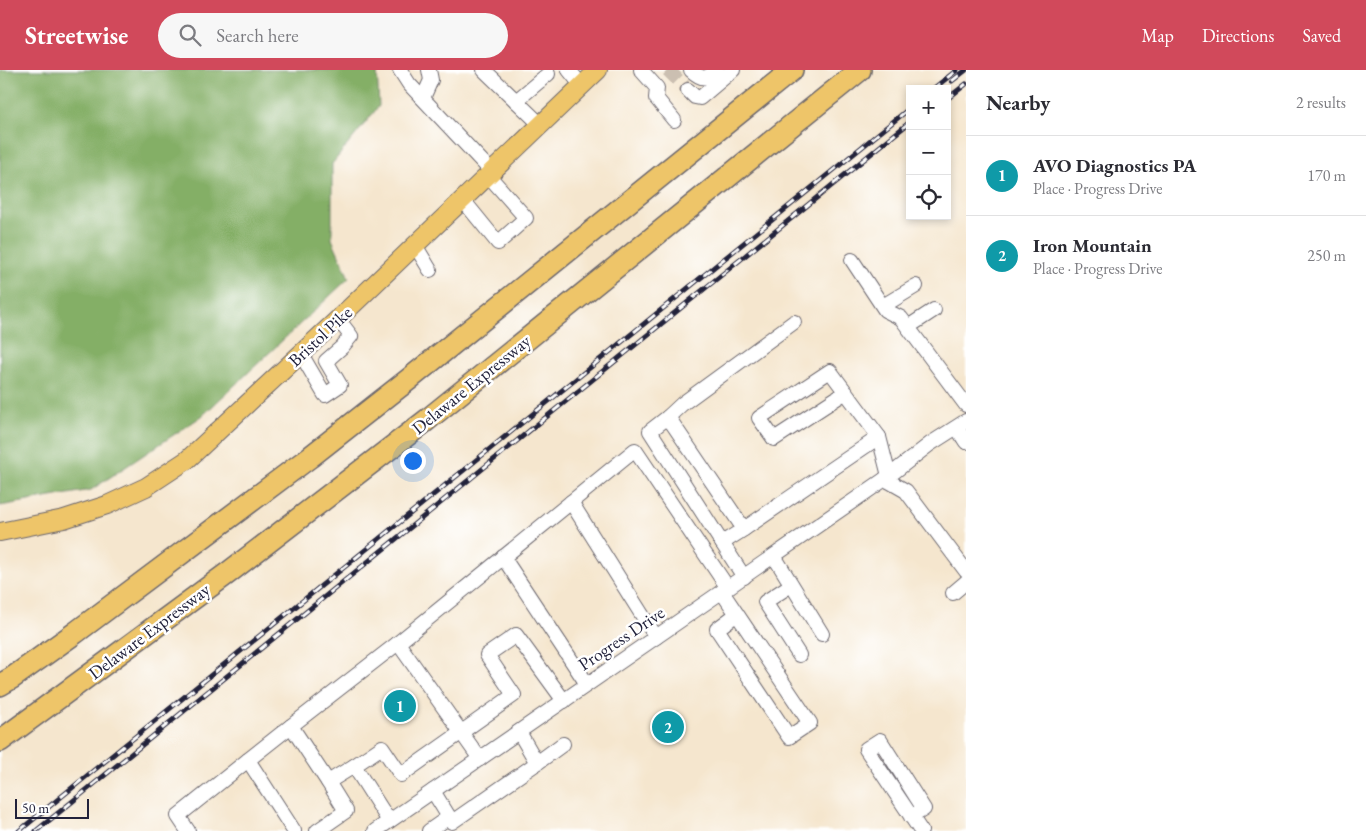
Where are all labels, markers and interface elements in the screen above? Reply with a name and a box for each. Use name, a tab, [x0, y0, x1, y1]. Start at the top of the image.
search box	[158, 13, 508, 58]
text: Streetwise	[25, 20, 128, 51]
icon: search	[176, 21, 204, 49]
text: Search here	[216, 23, 299, 48]
text: Map	[1142, 24, 1174, 47]
text: Directions	[1202, 24, 1274, 47]
text: Saved	[1302, 24, 1341, 47]
map controls	[906, 85, 951, 220]
button: +	[906, 85, 951, 130]
text: Nearby	[986, 89, 1050, 116]
text: 2 results	[1296, 92, 1346, 113]
button: −	[906, 130, 951, 175]
text: AVO Diagnostics PA	[1033, 153, 1197, 178]
text: 1	[998, 165, 1006, 186]
text: 170 m	[1307, 165, 1346, 186]
button: locate	[906, 175, 951, 220]
text: Place · Progress Drive	[1033, 178, 1162, 199]
text: Iron Mountain	[1033, 233, 1152, 258]
text: 2	[998, 245, 1006, 266]
text: 250 m	[1307, 245, 1346, 266]
text: Place · Progress Drive	[1033, 258, 1162, 279]
street label: Bristol Pike	[283, 301, 357, 371]
street label: Delaware Expressway	[407, 329, 535, 439]
your location	[400, 448, 426, 474]
street label: Delaware Expressway	[84, 578, 214, 684]
street label: Progress Drive	[573, 601, 669, 675]
pin: 1	[384, 687, 416, 725]
pin: 2	[652, 708, 684, 746]
scale bar	[15, 796, 89, 819]
text: 50 m	[22, 799, 49, 817]

